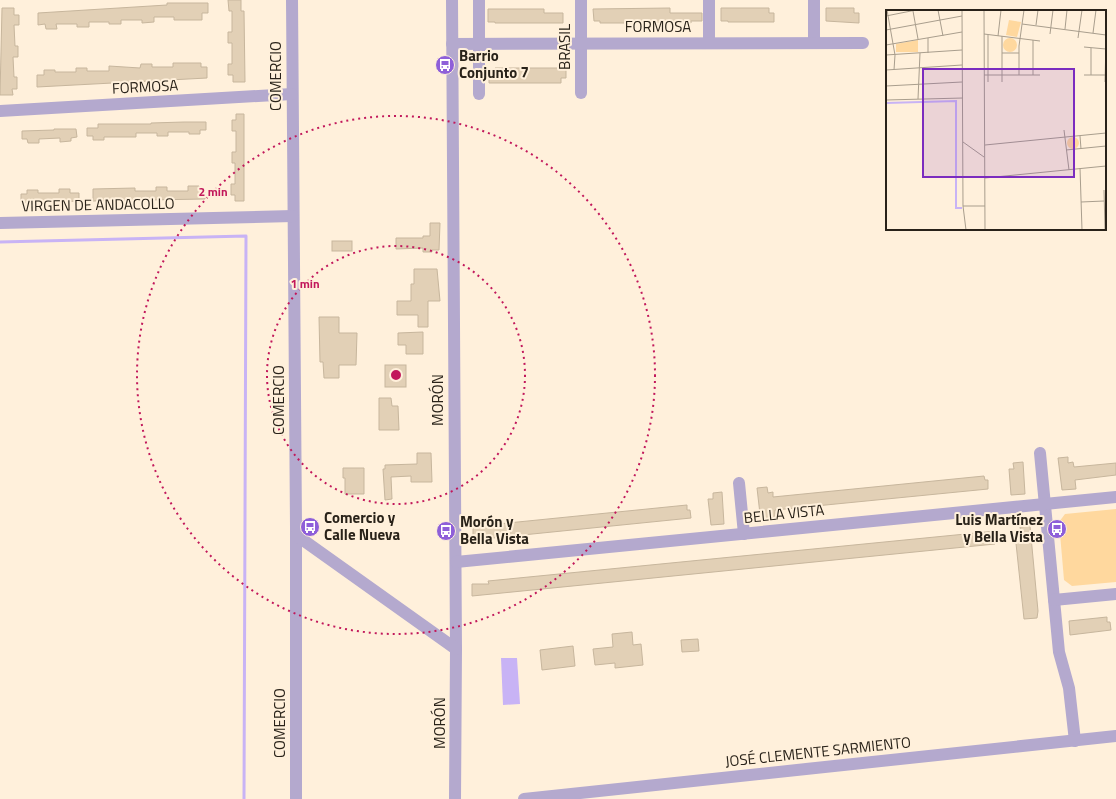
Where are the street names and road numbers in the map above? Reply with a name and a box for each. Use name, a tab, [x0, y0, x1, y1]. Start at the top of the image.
street label: FORMOSA	[625, 15, 691, 38]
street label: BRASIL	[553, 24, 576, 70]
street label: COMERCIO	[264, 41, 287, 111]
street label: FORMOSA	[111, 73, 179, 100]
street label: VIRGEN DE ANDACOLLO	[21, 192, 175, 217]
street label: COMERCIO	[267, 365, 290, 435]
street label: MORÓN	[426, 374, 449, 426]
street label: BELLA VISTA	[743, 498, 825, 529]
street label: COMERCIO	[268, 688, 291, 758]
street label: MORÓN	[428, 697, 451, 749]
street label: JOSÉ CLEMENTE SARMIENTO	[724, 730, 912, 773]

